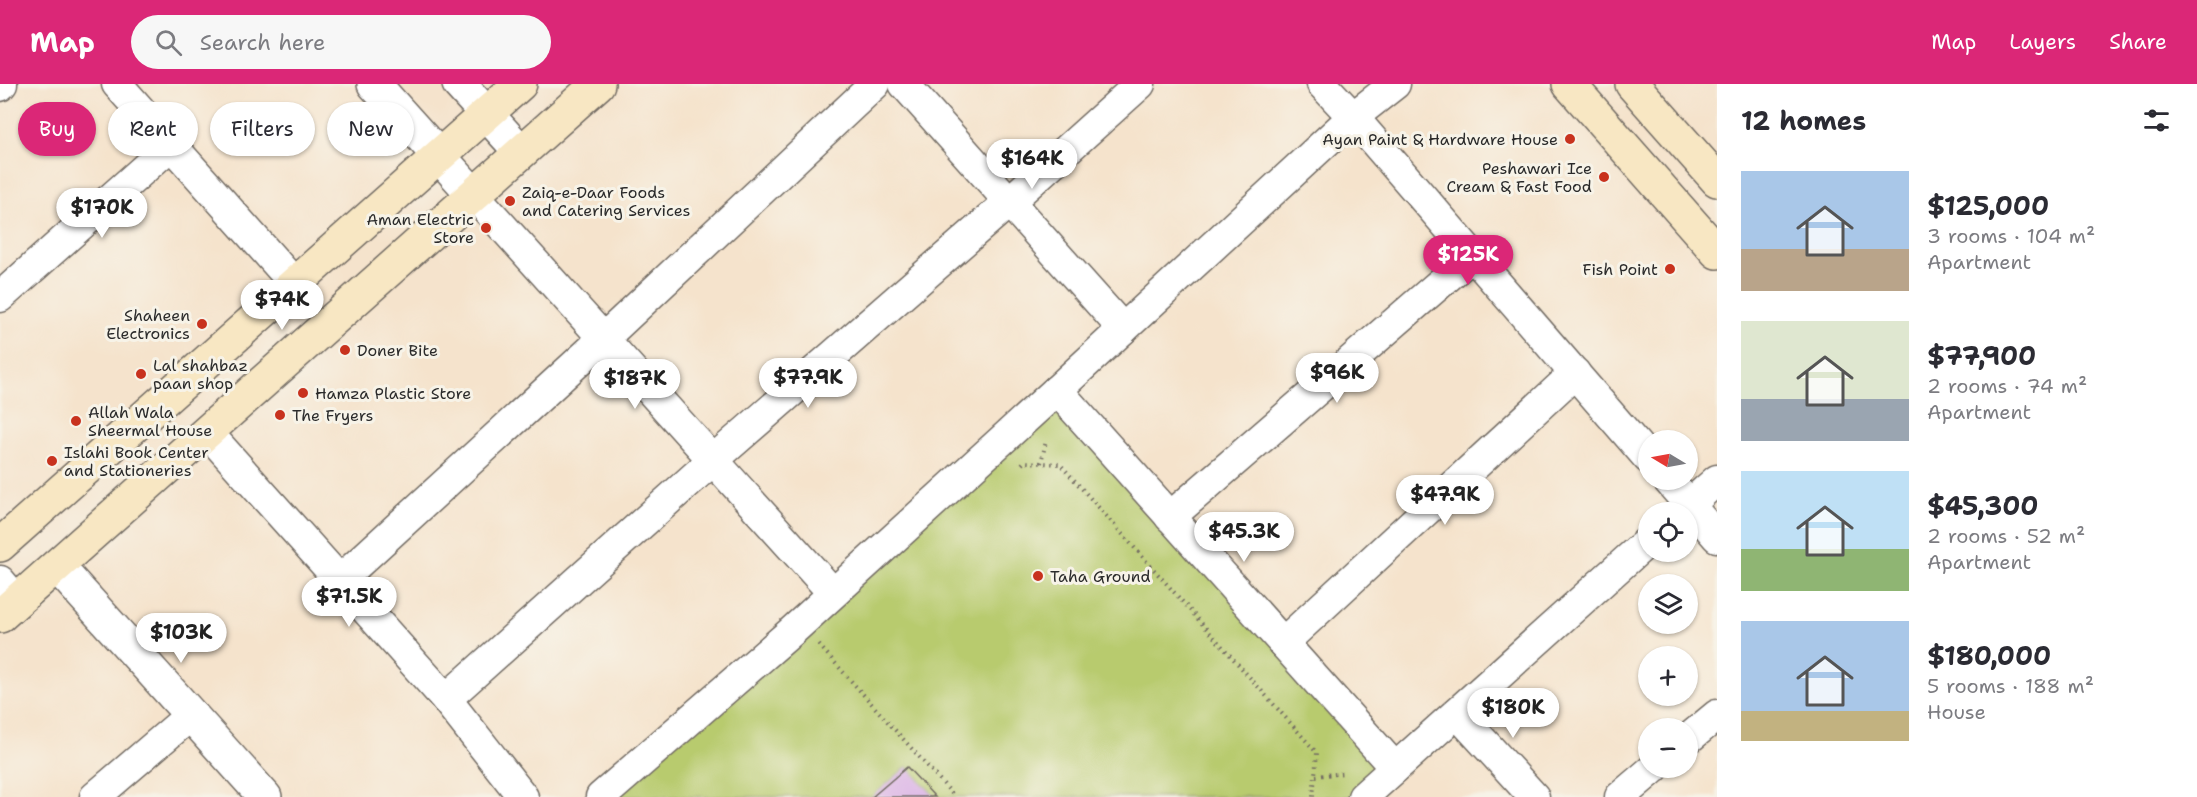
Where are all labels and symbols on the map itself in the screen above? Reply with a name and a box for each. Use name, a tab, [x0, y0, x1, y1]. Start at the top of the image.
place label: Ayan Paint & Hardware House	[1322, 129, 1558, 150]
marker: Ayan Paint & Hardware House	[1563, 132, 1577, 146]
pin: $164K	[990, 139, 1074, 190]
place label: Peshawari Ice Cream & Fast Food	[1447, 158, 1592, 197]
marker: Peshawari Ice Cream & Fast Food	[1597, 170, 1611, 184]
place label: Zaiq-e-Daar Foods and Catering Services	[522, 182, 690, 221]
pin: $170K	[60, 188, 144, 239]
marker: Zaiq-e-Daar Foods and Catering Services	[503, 194, 517, 208]
place label: Aman Electric Store	[366, 209, 474, 248]
marker: Aman Electric Store	[479, 221, 493, 235]
pin: $125K	[1426, 235, 1510, 286]
place label: Fish Point	[1583, 259, 1658, 280]
marker: Fish Point	[1663, 262, 1677, 276]
pin: $74K	[246, 280, 318, 331]
place label: Shaheen Electronics	[106, 305, 190, 344]
marker: Shaheen Electronics	[195, 317, 209, 331]
place label: Doner Bite	[357, 340, 438, 361]
marker: Doner Bite	[338, 343, 352, 357]
pin: $96K	[1301, 353, 1373, 404]
place label: Lal shahbaz paan shop	[153, 355, 248, 394]
pin: $77.9K	[759, 358, 857, 409]
pin: $187K	[593, 359, 677, 410]
marker: Lal shahbaz paan shop	[134, 367, 148, 381]
place label: Hamza Plastic Store	[315, 383, 471, 404]
marker: Hamza Plastic Store	[296, 386, 310, 400]
place label: Allah Wala Sheermal House	[88, 402, 212, 441]
place label: The Fryers	[292, 405, 374, 426]
marker: The Fryers	[273, 408, 287, 422]
marker: Allah Wala Sheermal House	[69, 414, 83, 428]
north arrow	[1638, 430, 1698, 490]
place label: Islahi Book Center and Stationeries	[64, 442, 209, 481]
marker: Islahi Book Center and Stationeries	[45, 454, 59, 468]
pin: $47.9K	[1396, 475, 1494, 526]
pin: $45.3K	[1195, 512, 1293, 563]
place label: Taha Ground	[1050, 566, 1151, 587]
marker: Taha Ground	[1031, 569, 1045, 583]
pin: $71.5K	[300, 577, 398, 628]
pin: $103K	[139, 613, 223, 664]
pin: $180K	[1471, 688, 1555, 739]

